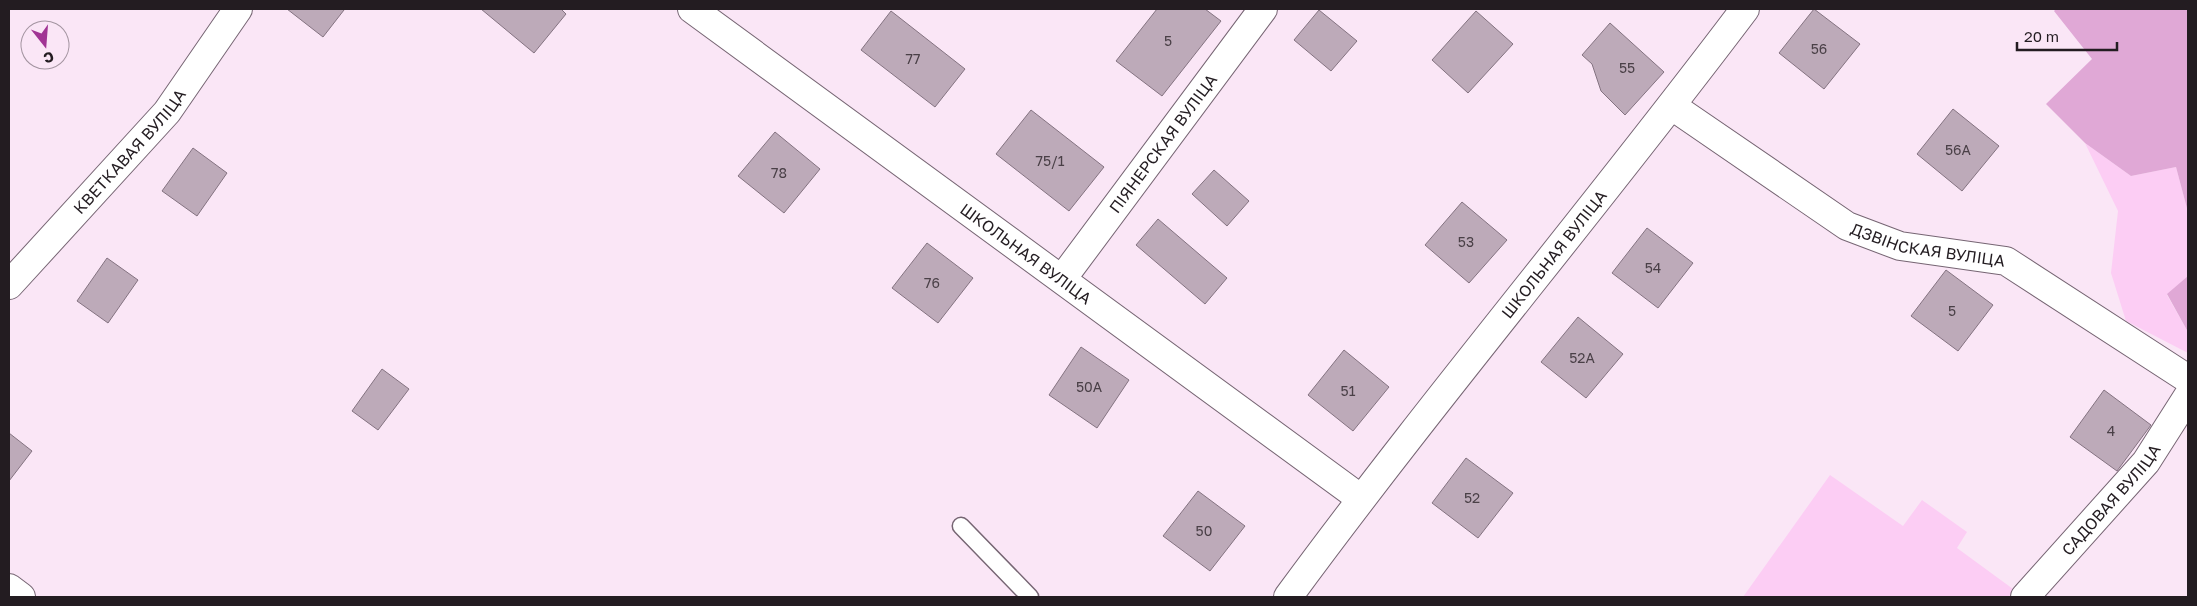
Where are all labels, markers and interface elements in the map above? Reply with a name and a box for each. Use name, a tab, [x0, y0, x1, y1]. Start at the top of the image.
north arrow	[20, 20, 70, 70]
scale bar	[2017, 20, 2117, 52]
text: 20 m	[2024, 27, 2059, 45]
house number: 5	[1164, 32, 1172, 49]
house number: 56	[1811, 40, 1827, 57]
text: С	[42, 48, 56, 68]
house number: 77	[906, 50, 920, 67]
house number: 55	[1619, 59, 1635, 76]
street label: ПІЯНЕРСКАЯ ВУЛІЦА	[1105, 70, 1221, 217]
street label: КВЕТКАВАЯ ВУЛІЦА	[69, 85, 190, 218]
house number: 56А	[1945, 141, 1972, 158]
house number: 75/1	[1035, 152, 1065, 169]
house number: 78	[771, 164, 787, 181]
street label: ШКОЛЬНАЯ ВУЛІЦА	[1497, 186, 1611, 322]
street label: ШКОЛЬНАЯ ВУЛІЦА	[956, 199, 1096, 308]
street label: ДЗВІНСКАЯ ВУЛІЦА	[1848, 218, 2007, 271]
house number: 53	[1458, 233, 1474, 250]
house number: 54	[1645, 259, 1661, 276]
house number: 76	[924, 274, 940, 291]
house number: 5	[1948, 302, 1956, 319]
house number: 52А	[1569, 349, 1595, 366]
house number: 50А	[1076, 378, 1103, 395]
house number: 51	[1341, 382, 1356, 399]
house number: 4	[2107, 422, 2115, 439]
street label: САДОВАЯ ВУЛІЦА	[2057, 440, 2165, 559]
house number: 52	[1464, 489, 1480, 506]
house number: 50	[1196, 522, 1212, 539]

